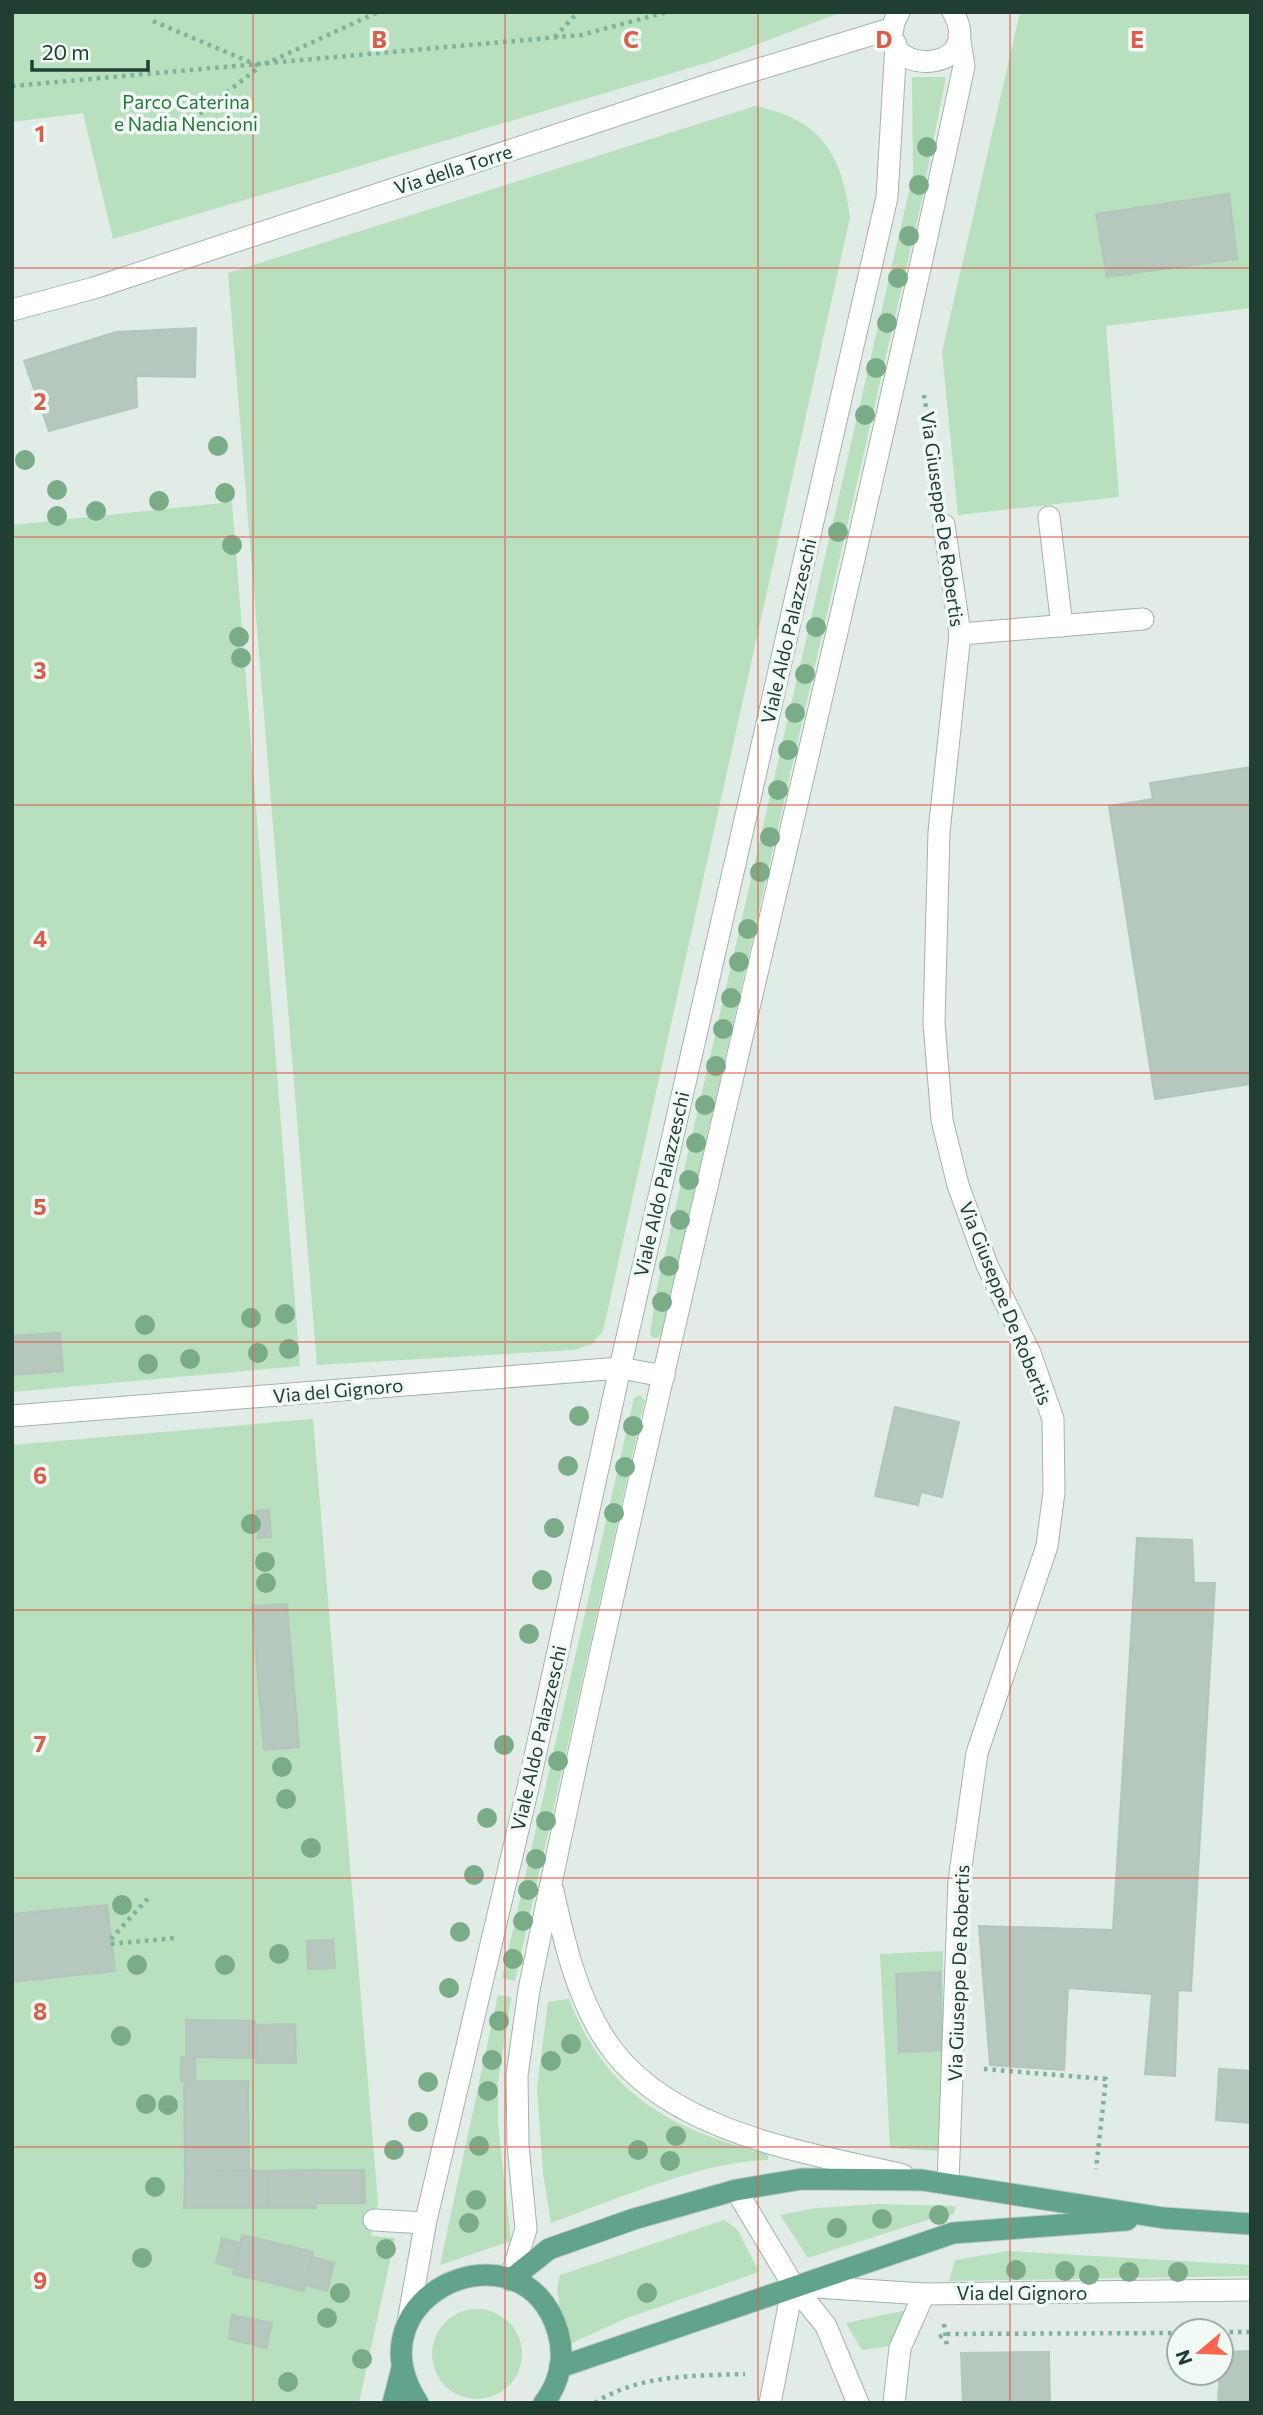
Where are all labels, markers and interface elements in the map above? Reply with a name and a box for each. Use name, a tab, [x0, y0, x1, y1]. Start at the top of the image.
text: B	[371, 25, 387, 53]
text: C	[623, 25, 639, 53]
text: D	[876, 25, 893, 53]
text: E	[1130, 25, 1144, 53]
scale bar	[32, 28, 147, 72]
text: 20 m	[42, 39, 90, 64]
park label: Parco Caterina e Nadia Nencioni	[114, 90, 258, 135]
text: 1	[35, 119, 45, 147]
street label: Via della Torre	[391, 139, 515, 199]
text: 2	[33, 387, 47, 415]
street label: Via Giuseppe De Robertis	[917, 410, 969, 628]
street label: Viale Aldo Palazzeschi	[755, 536, 821, 726]
text: 3	[33, 656, 47, 684]
text: 4	[33, 924, 47, 952]
street label: Viale Aldo Palazzeschi	[628, 1089, 694, 1279]
text: 5	[33, 1192, 47, 1220]
street label: Via Giuseppe De Robertis	[955, 1198, 1057, 1408]
street label: Via del Gignoro	[272, 1373, 404, 1407]
text: 6	[33, 1461, 47, 1489]
street label: Viale Aldo Palazzeschi	[505, 1643, 571, 1833]
text: 7	[34, 1729, 46, 1757]
street label: Via Giuseppe De Robertis	[943, 1864, 973, 2082]
text: 8	[33, 1997, 47, 2025]
text: 9	[33, 2266, 47, 2294]
street label: Via del Gignoro	[957, 2281, 1087, 2304]
north arrow	[1165, 2317, 1235, 2387]
text: N	[1170, 2347, 1197, 2368]

